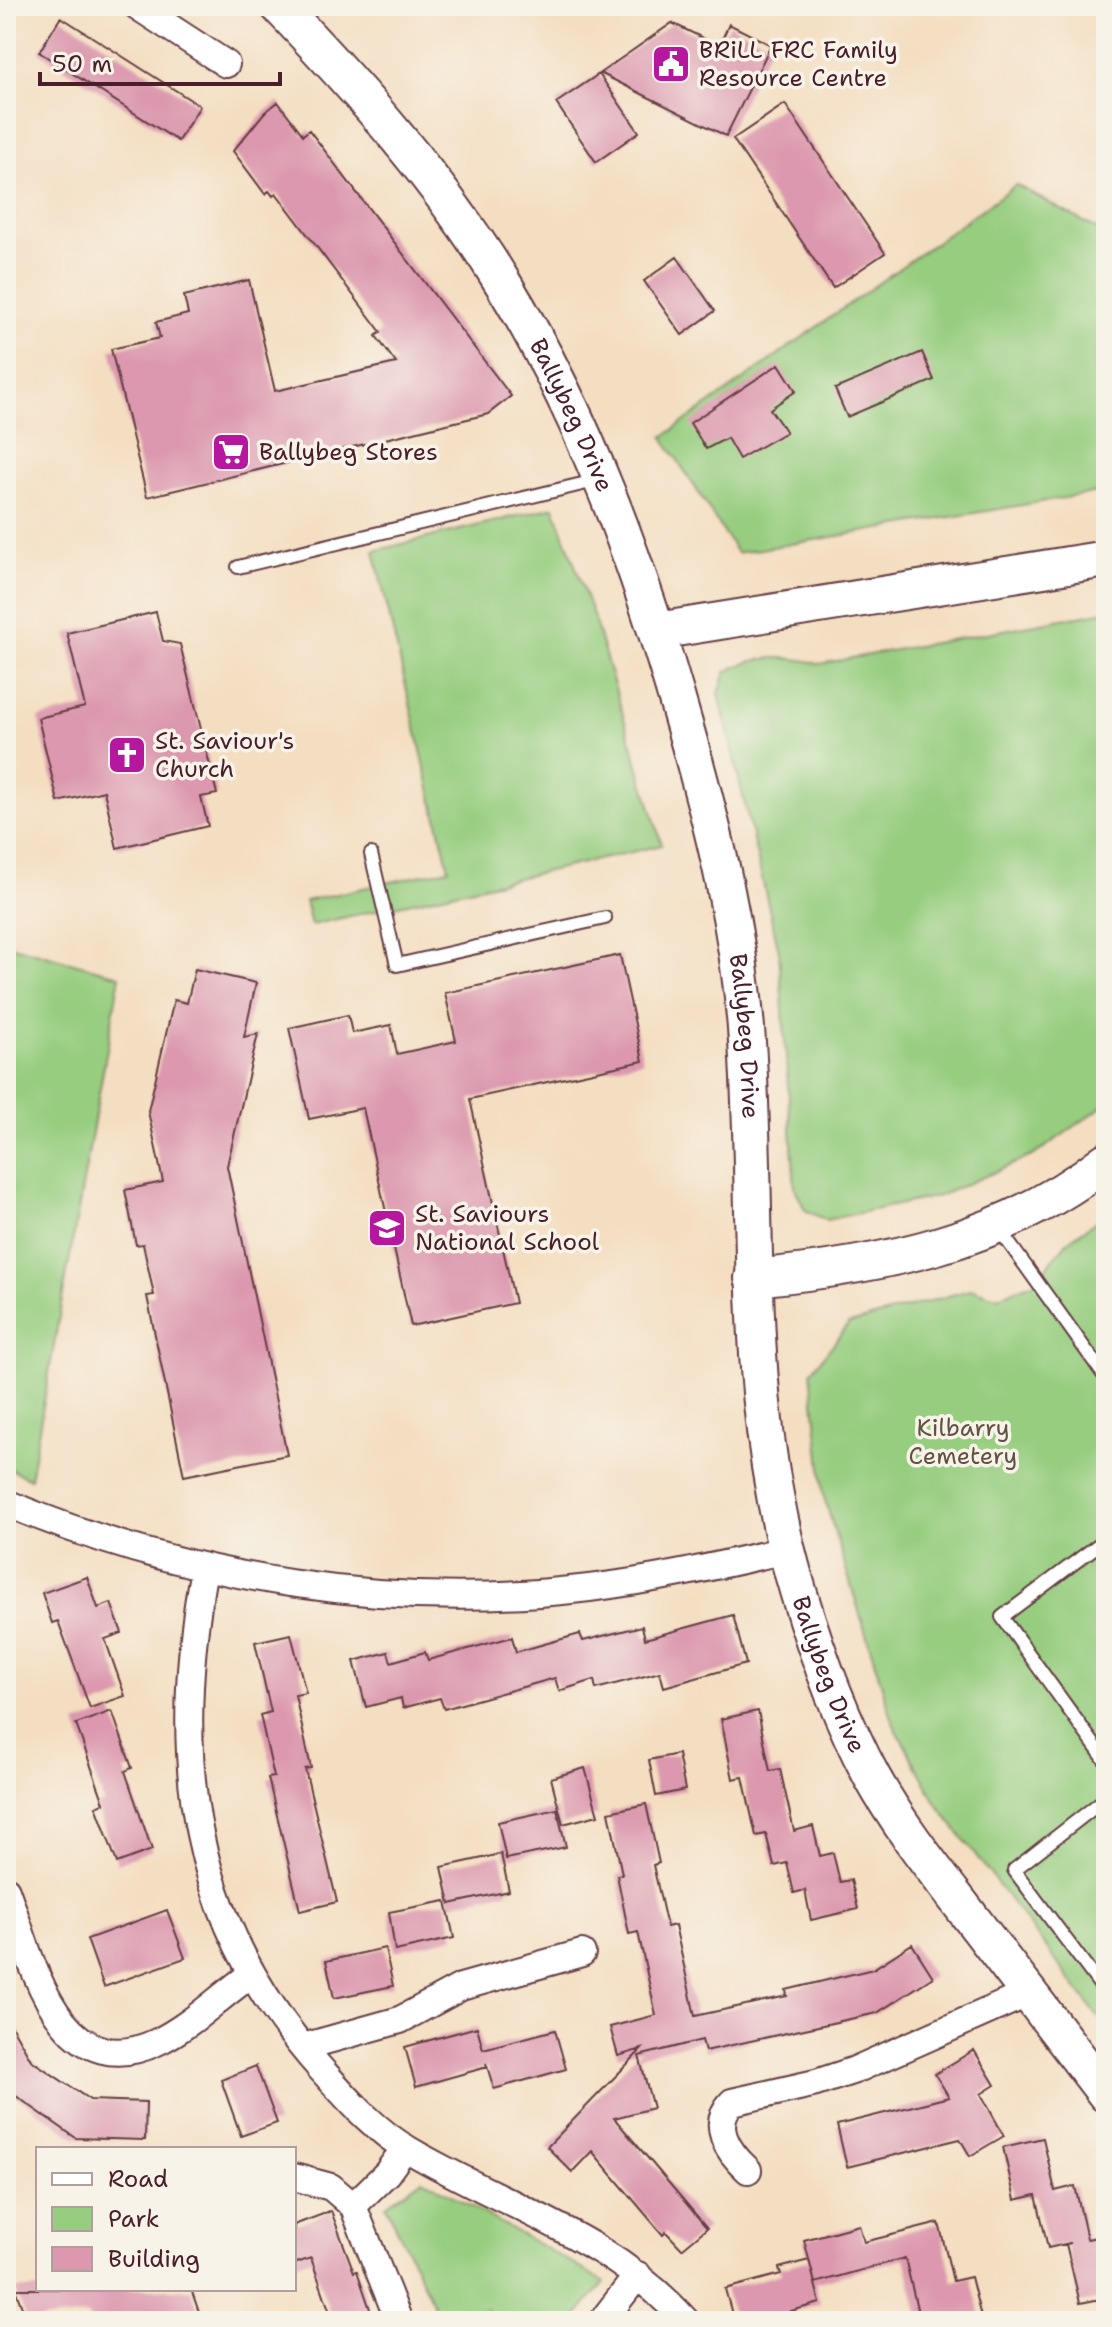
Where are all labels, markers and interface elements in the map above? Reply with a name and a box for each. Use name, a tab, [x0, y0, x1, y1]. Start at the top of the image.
place label: BRiLL FRC Family Resource Centre	[699, 34, 898, 94]
scale bar	[40, 36, 280, 86]
public building icon: BRiLL FRC Family Resource Centre	[650, 43, 692, 85]
text: 50 m	[52, 48, 112, 80]
street label: Ballybeg Drive	[522, 333, 621, 497]
supermarket icon: Ballybeg Stores	[210, 431, 252, 473]
place label: Ballybeg Stores	[259, 436, 438, 468]
place label: St. Saviour's Church	[155, 725, 294, 785]
church icon: St. Saviour's Church	[106, 734, 148, 776]
street label: Ballybeg Drive	[722, 952, 767, 1119]
place label: St. Saviours National School	[415, 1198, 600, 1258]
school or university icon: St. Saviours National School	[366, 1207, 408, 1249]
park label: Kilbarry Cemetery	[909, 1412, 1017, 1472]
street label: Ballybeg Drive	[785, 1592, 873, 1758]
legend	[36, 2147, 296, 2291]
text: Road	[108, 2163, 168, 2195]
text: Park	[108, 2203, 160, 2235]
text: Building	[108, 2243, 200, 2275]

